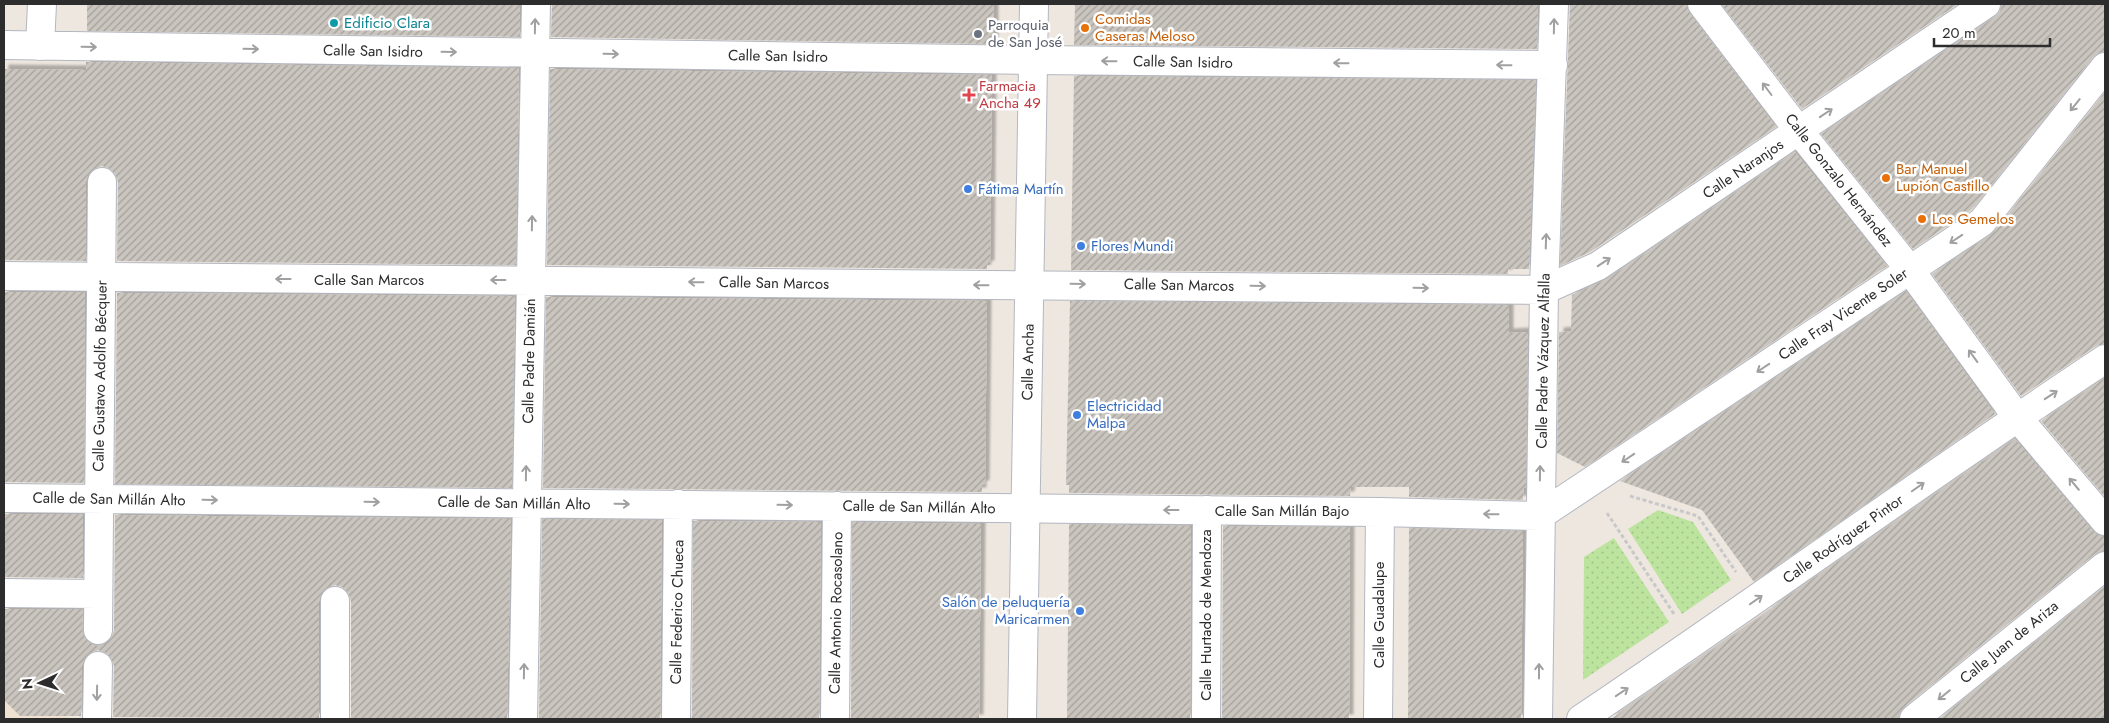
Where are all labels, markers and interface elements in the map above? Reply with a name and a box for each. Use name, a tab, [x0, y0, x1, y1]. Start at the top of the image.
place label: Comidas Caseras Meloso	[1095, 8, 1195, 47]
place label: Edificio Clara	[344, 12, 430, 34]
place label: Parroquia de San José	[988, 14, 1062, 53]
scale bar	[1934, 15, 2050, 47]
marker: Edificio Clara	[328, 17, 340, 29]
one-way arrow	[531, 18, 540, 34]
one-way arrow	[1549, 18, 1559, 34]
marker: Comidas Caseras Meloso	[1079, 22, 1091, 34]
text: 20 m	[1942, 22, 1976, 44]
marker: Parroquia de San José	[972, 28, 984, 40]
street label: Calle San Isidro	[323, 39, 423, 63]
one-way arrow	[80, 42, 96, 51]
one-way arrow	[242, 44, 259, 54]
street label: Calle San Isidro	[728, 44, 828, 68]
one-way arrow	[440, 47, 456, 57]
one-way arrow	[602, 49, 619, 59]
street label: Calle San Isidro	[1133, 50, 1233, 74]
one-way arrow	[1101, 56, 1118, 66]
one-way arrow	[1334, 58, 1350, 68]
one-way arrow	[1496, 60, 1512, 70]
place label: Farmacia Ancha 49	[979, 75, 1041, 114]
one-way arrow	[1762, 82, 1772, 96]
marker: Farmacia Ancha 49	[963, 89, 975, 101]
one-way arrow	[2069, 98, 2080, 111]
one-way arrow	[1819, 108, 1833, 118]
street label: Calle Gonzalo Hernández	[1780, 109, 1898, 252]
street label: Calle Naranjos	[1698, 134, 1788, 204]
place label: Bar Manuel Lupión Castillo	[1896, 158, 1989, 197]
marker: Bar Manuel Lupión Castillo	[1880, 172, 1892, 184]
place label: Fátima Martín	[978, 178, 1064, 200]
marker: Fátima Martín	[962, 183, 974, 195]
place label: Los Gemelos	[1932, 208, 2014, 230]
marker: Los Gemelos	[1916, 213, 1928, 225]
one-way arrow	[527, 215, 537, 232]
one-way arrow	[1541, 233, 1550, 249]
one-way arrow	[1949, 234, 1963, 244]
place label: Flores Mundi	[1091, 235, 1174, 257]
marker: Flores Mundi	[1075, 240, 1087, 252]
one-way arrow	[1596, 257, 1610, 267]
street label: Calle Fray Vicente Soler	[1774, 262, 1913, 366]
street label: Calle San Marcos	[314, 269, 424, 291]
street label: Calle San Marcos	[719, 271, 829, 295]
street label: Calle San Marcos	[1124, 273, 1234, 297]
street label: Calle Padre Vázquez Alfalla	[1530, 273, 1556, 449]
one-way arrow	[276, 274, 292, 284]
one-way arrow	[491, 275, 507, 285]
one-way arrow	[688, 277, 704, 287]
street label: Calle Gustavo Adolfo Bécquer	[87, 279, 113, 472]
one-way arrow	[1070, 279, 1086, 289]
one-way arrow	[973, 280, 990, 290]
one-way arrow	[1250, 281, 1266, 291]
one-way arrow	[1412, 283, 1428, 293]
street label: Calle Padre Damián	[517, 298, 541, 424]
street label: Calle Ancha	[1016, 323, 1040, 401]
one-way arrow	[1968, 349, 1978, 363]
one-way arrow	[1756, 363, 1770, 373]
one-way arrow	[2044, 389, 2058, 399]
place label: Electricidad Malpa	[1087, 395, 1162, 434]
marker: Electricidad Malpa	[1071, 409, 1083, 421]
one-way arrow	[1621, 454, 1635, 464]
one-way arrow	[522, 465, 531, 481]
one-way arrow	[1535, 465, 1545, 482]
one-way arrow	[2068, 478, 2079, 491]
one-way arrow	[1910, 482, 1924, 492]
street label: Calle de San Millán Alto	[32, 487, 186, 511]
street label: Calle Rodríguez Pintor	[1778, 488, 1909, 589]
street label: Calle de San Millán Alto	[437, 491, 591, 515]
one-way arrow	[202, 495, 218, 505]
street label: Calle de San Millán Alto	[842, 495, 996, 519]
one-way arrow	[364, 497, 380, 507]
one-way arrow	[614, 499, 630, 509]
one-way arrow	[776, 500, 793, 510]
street label: Calle San Millán Bajo	[1215, 500, 1349, 522]
one-way arrow	[1163, 505, 1180, 515]
one-way arrow	[1483, 510, 1499, 519]
street label: Calle Hurtado de Mendoza	[1195, 529, 1217, 701]
street label: Calle Antonio Rocasolano	[824, 532, 848, 694]
street label: Calle Federico Chueca	[665, 539, 689, 685]
street label: Calle Guadalupe	[1368, 561, 1390, 668]
place label: Salón de peluquería Maricarmen	[942, 591, 1070, 630]
one-way arrow	[1749, 595, 1763, 605]
street label: Calle Juan de Ariza	[1955, 595, 2063, 689]
marker: Salón de peluquería Maricarmen	[1074, 605, 1086, 617]
north arrow	[15, 658, 65, 708]
one-way arrow	[519, 663, 529, 679]
one-way arrow	[1534, 663, 1544, 679]
text: N	[17, 678, 37, 690]
one-way arrow	[92, 684, 102, 700]
one-way arrow	[1615, 687, 1629, 697]
one-way arrow	[1938, 689, 1951, 700]

